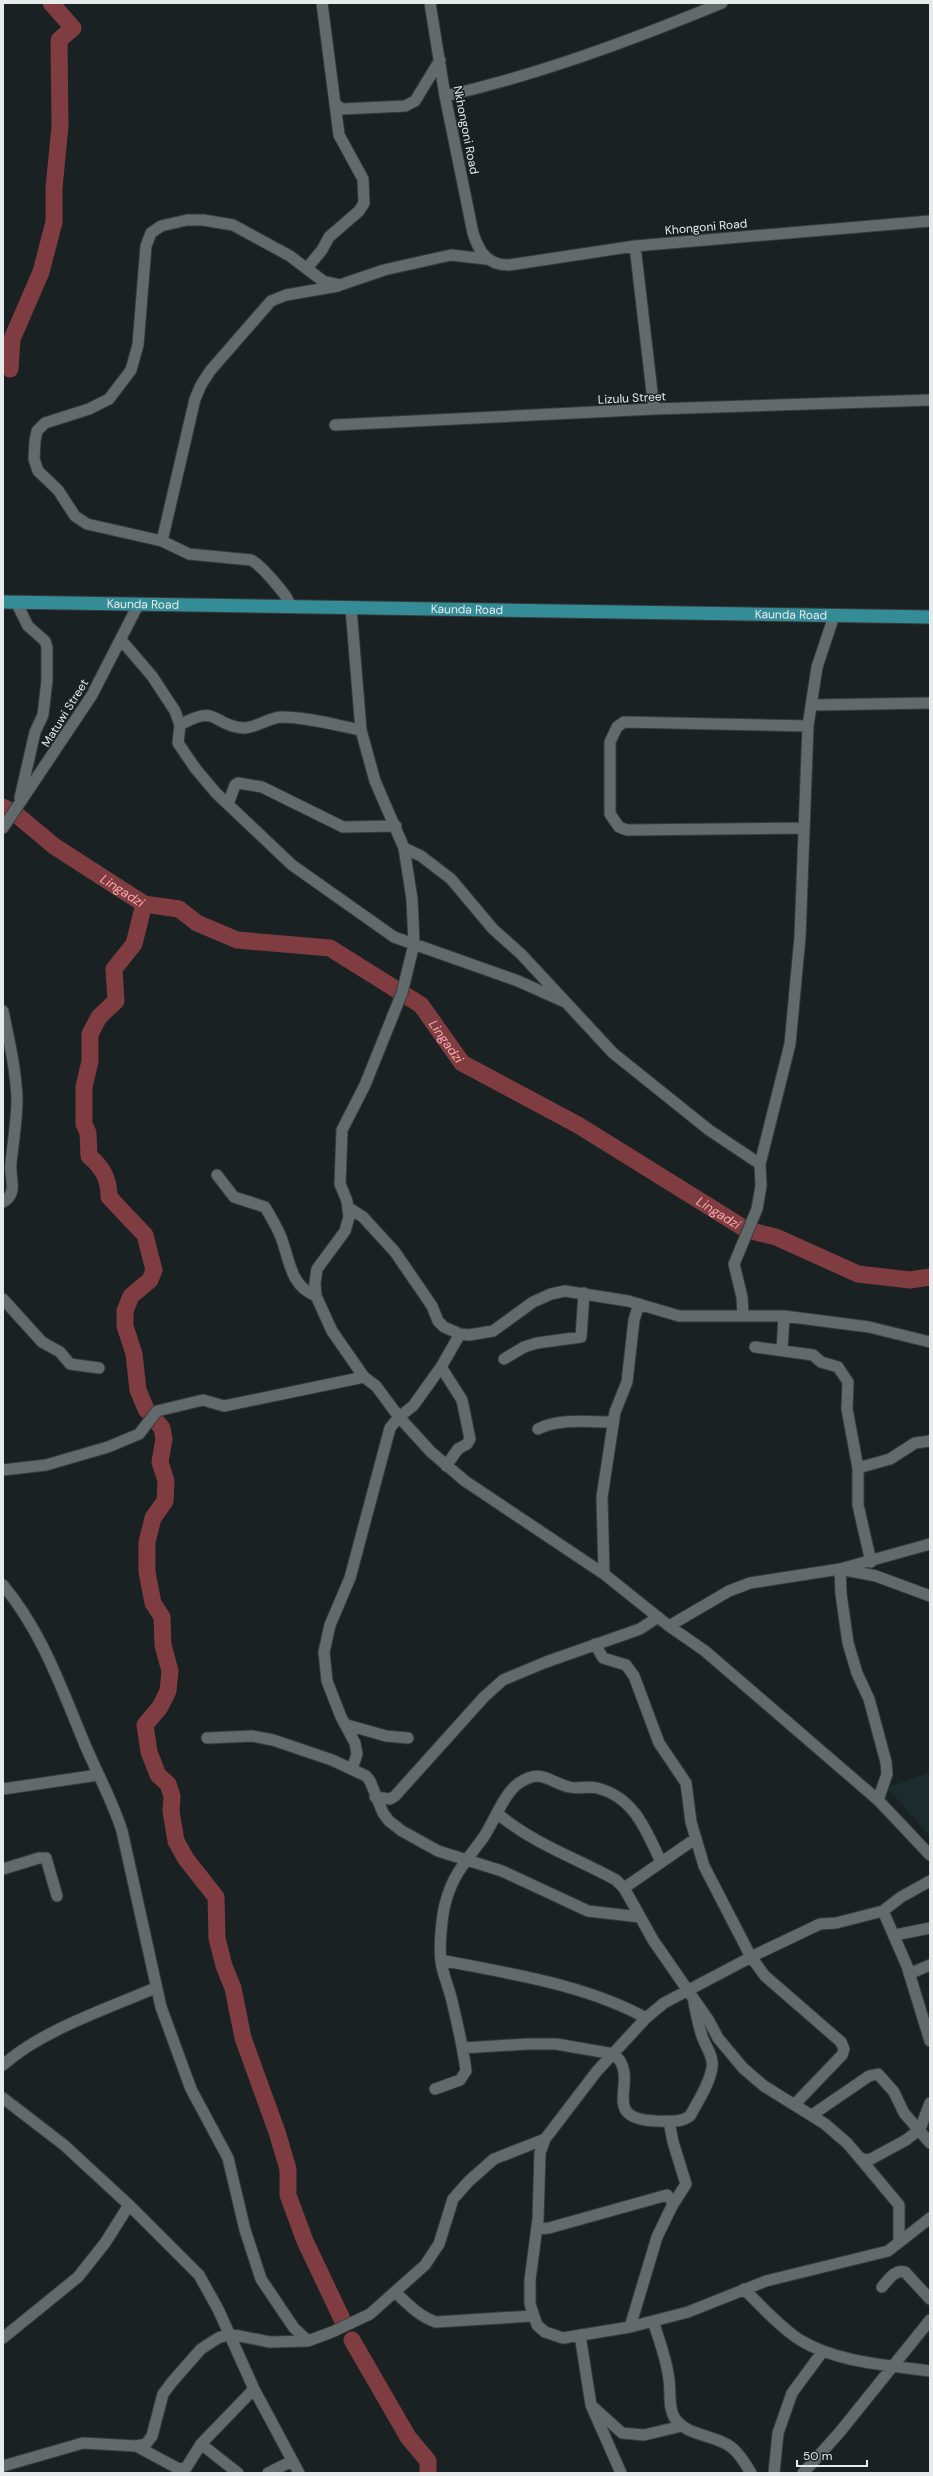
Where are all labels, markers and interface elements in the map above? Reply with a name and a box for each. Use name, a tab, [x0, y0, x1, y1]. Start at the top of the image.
street label: Nkhongoni Road	[450, 84, 482, 176]
street label: Khongoni Road	[664, 215, 748, 239]
street label: Lizulu Street	[597, 388, 667, 408]
street label: Kaunda Road	[107, 596, 179, 613]
street label: Kaunda Road	[431, 601, 503, 618]
street label: Kaunda Road	[755, 606, 827, 623]
street label: Matuwi Street	[38, 676, 92, 750]
water label: Lingadzi	[97, 870, 149, 911]
water label: Lingadzi	[425, 1016, 468, 1067]
water label: Lingadzi	[693, 1192, 745, 1233]
scale bar	[797, 2442, 867, 2468]
text: 50 m	[803, 2448, 832, 2464]

